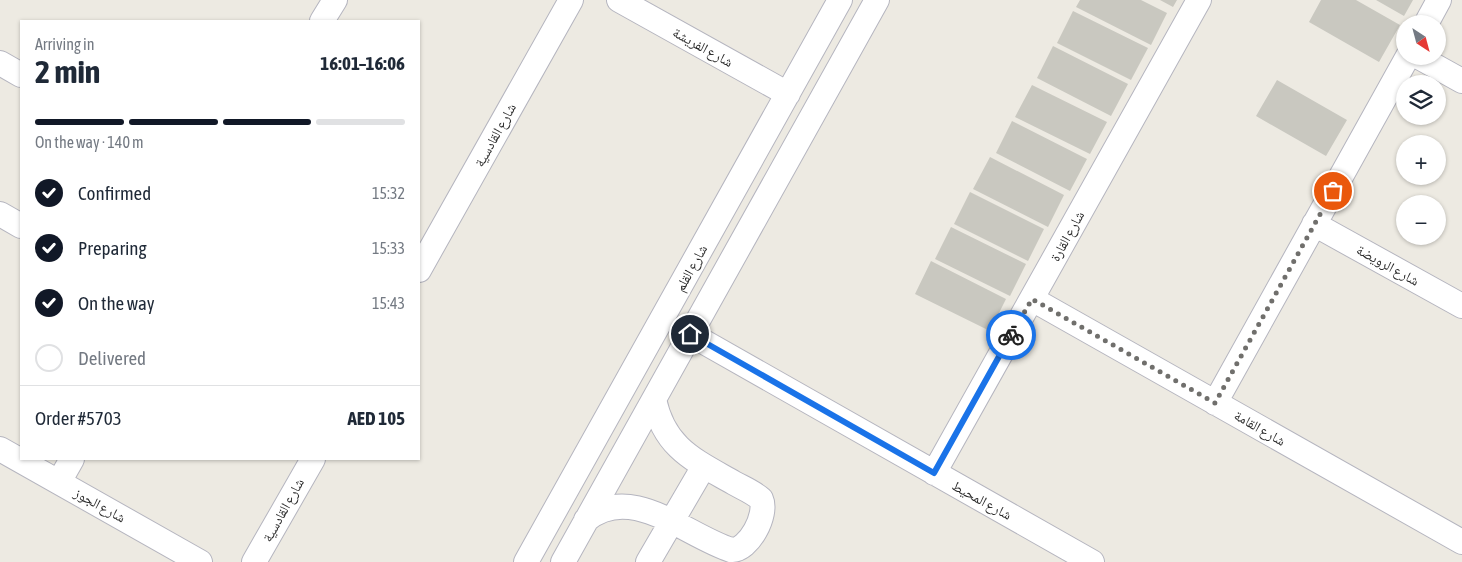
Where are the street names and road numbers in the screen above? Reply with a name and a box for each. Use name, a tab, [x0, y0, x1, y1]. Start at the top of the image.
street label: شارع الفريشة	[669, 24, 736, 72]
street label: شارع القادسية	[471, 100, 521, 171]
street label: شارع القارة	[1047, 208, 1089, 265]
street label: شارع الرويضة	[1353, 241, 1422, 290]
street label: شارع القلم	[672, 242, 712, 295]
street label: شارع القامة	[1231, 407, 1288, 451]
street label: شارع القادسية	[259, 475, 309, 546]
street label: شارع المحيط	[948, 477, 1015, 525]
street label: شارع الجوز	[70, 484, 128, 527]

